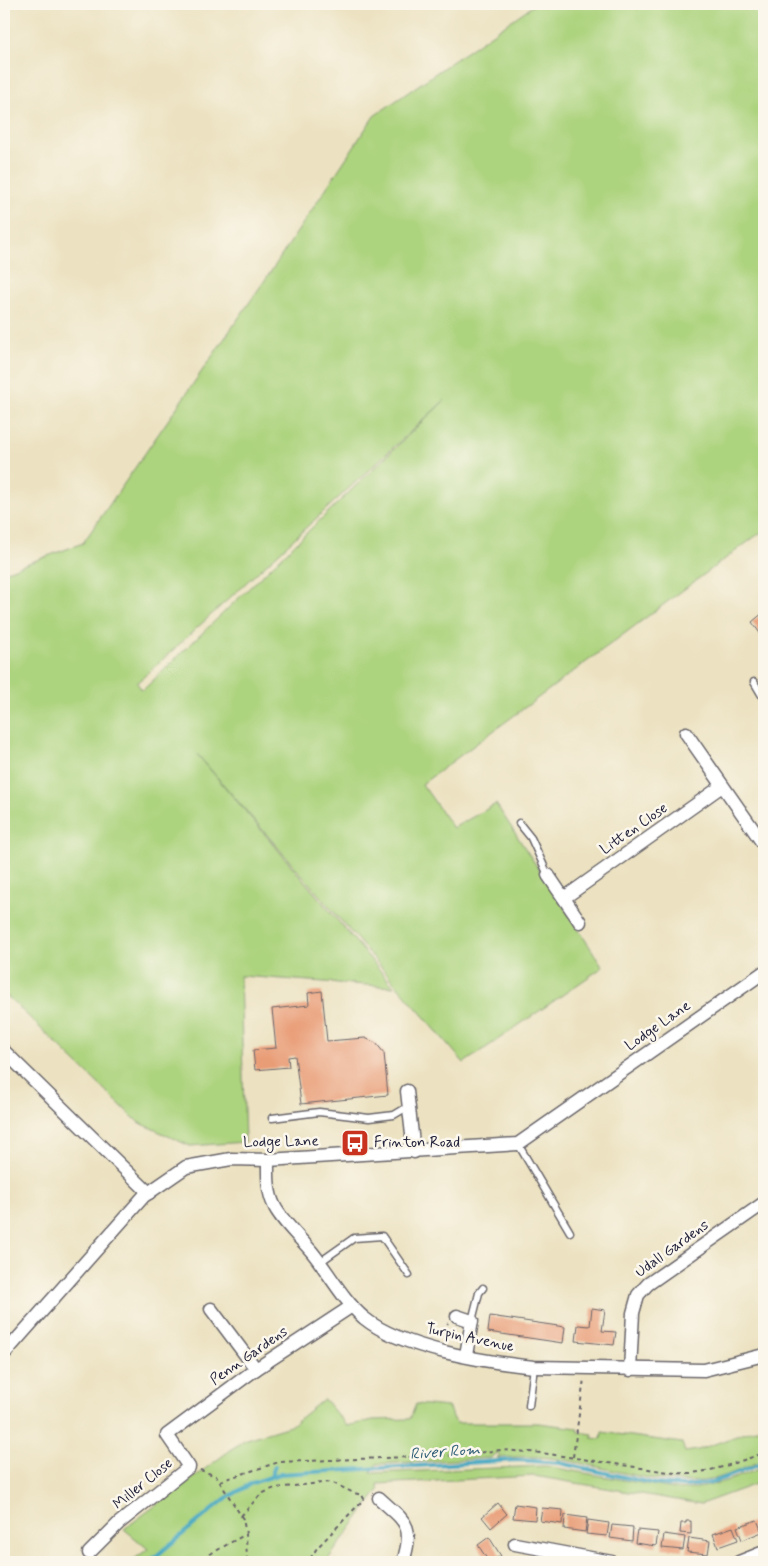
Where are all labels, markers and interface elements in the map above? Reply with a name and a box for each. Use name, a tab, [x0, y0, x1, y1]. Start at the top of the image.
street label: Litten Close	[596, 798, 672, 860]
street label: Lodge Lane	[621, 996, 695, 1057]
bus stop icon: Frinton Road	[340, 1128, 370, 1158]
street label: Lodge Lane	[243, 1131, 319, 1154]
place label: Frinton Road	[374, 1133, 460, 1153]
street label: Udall Gardens	[631, 1215, 713, 1282]
street label: Turpin Avenue	[424, 1319, 516, 1357]
street label: Penn Gardens	[206, 1322, 292, 1390]
water label: River Rom	[409, 1439, 481, 1465]
street label: Miller Close	[109, 1454, 177, 1514]

